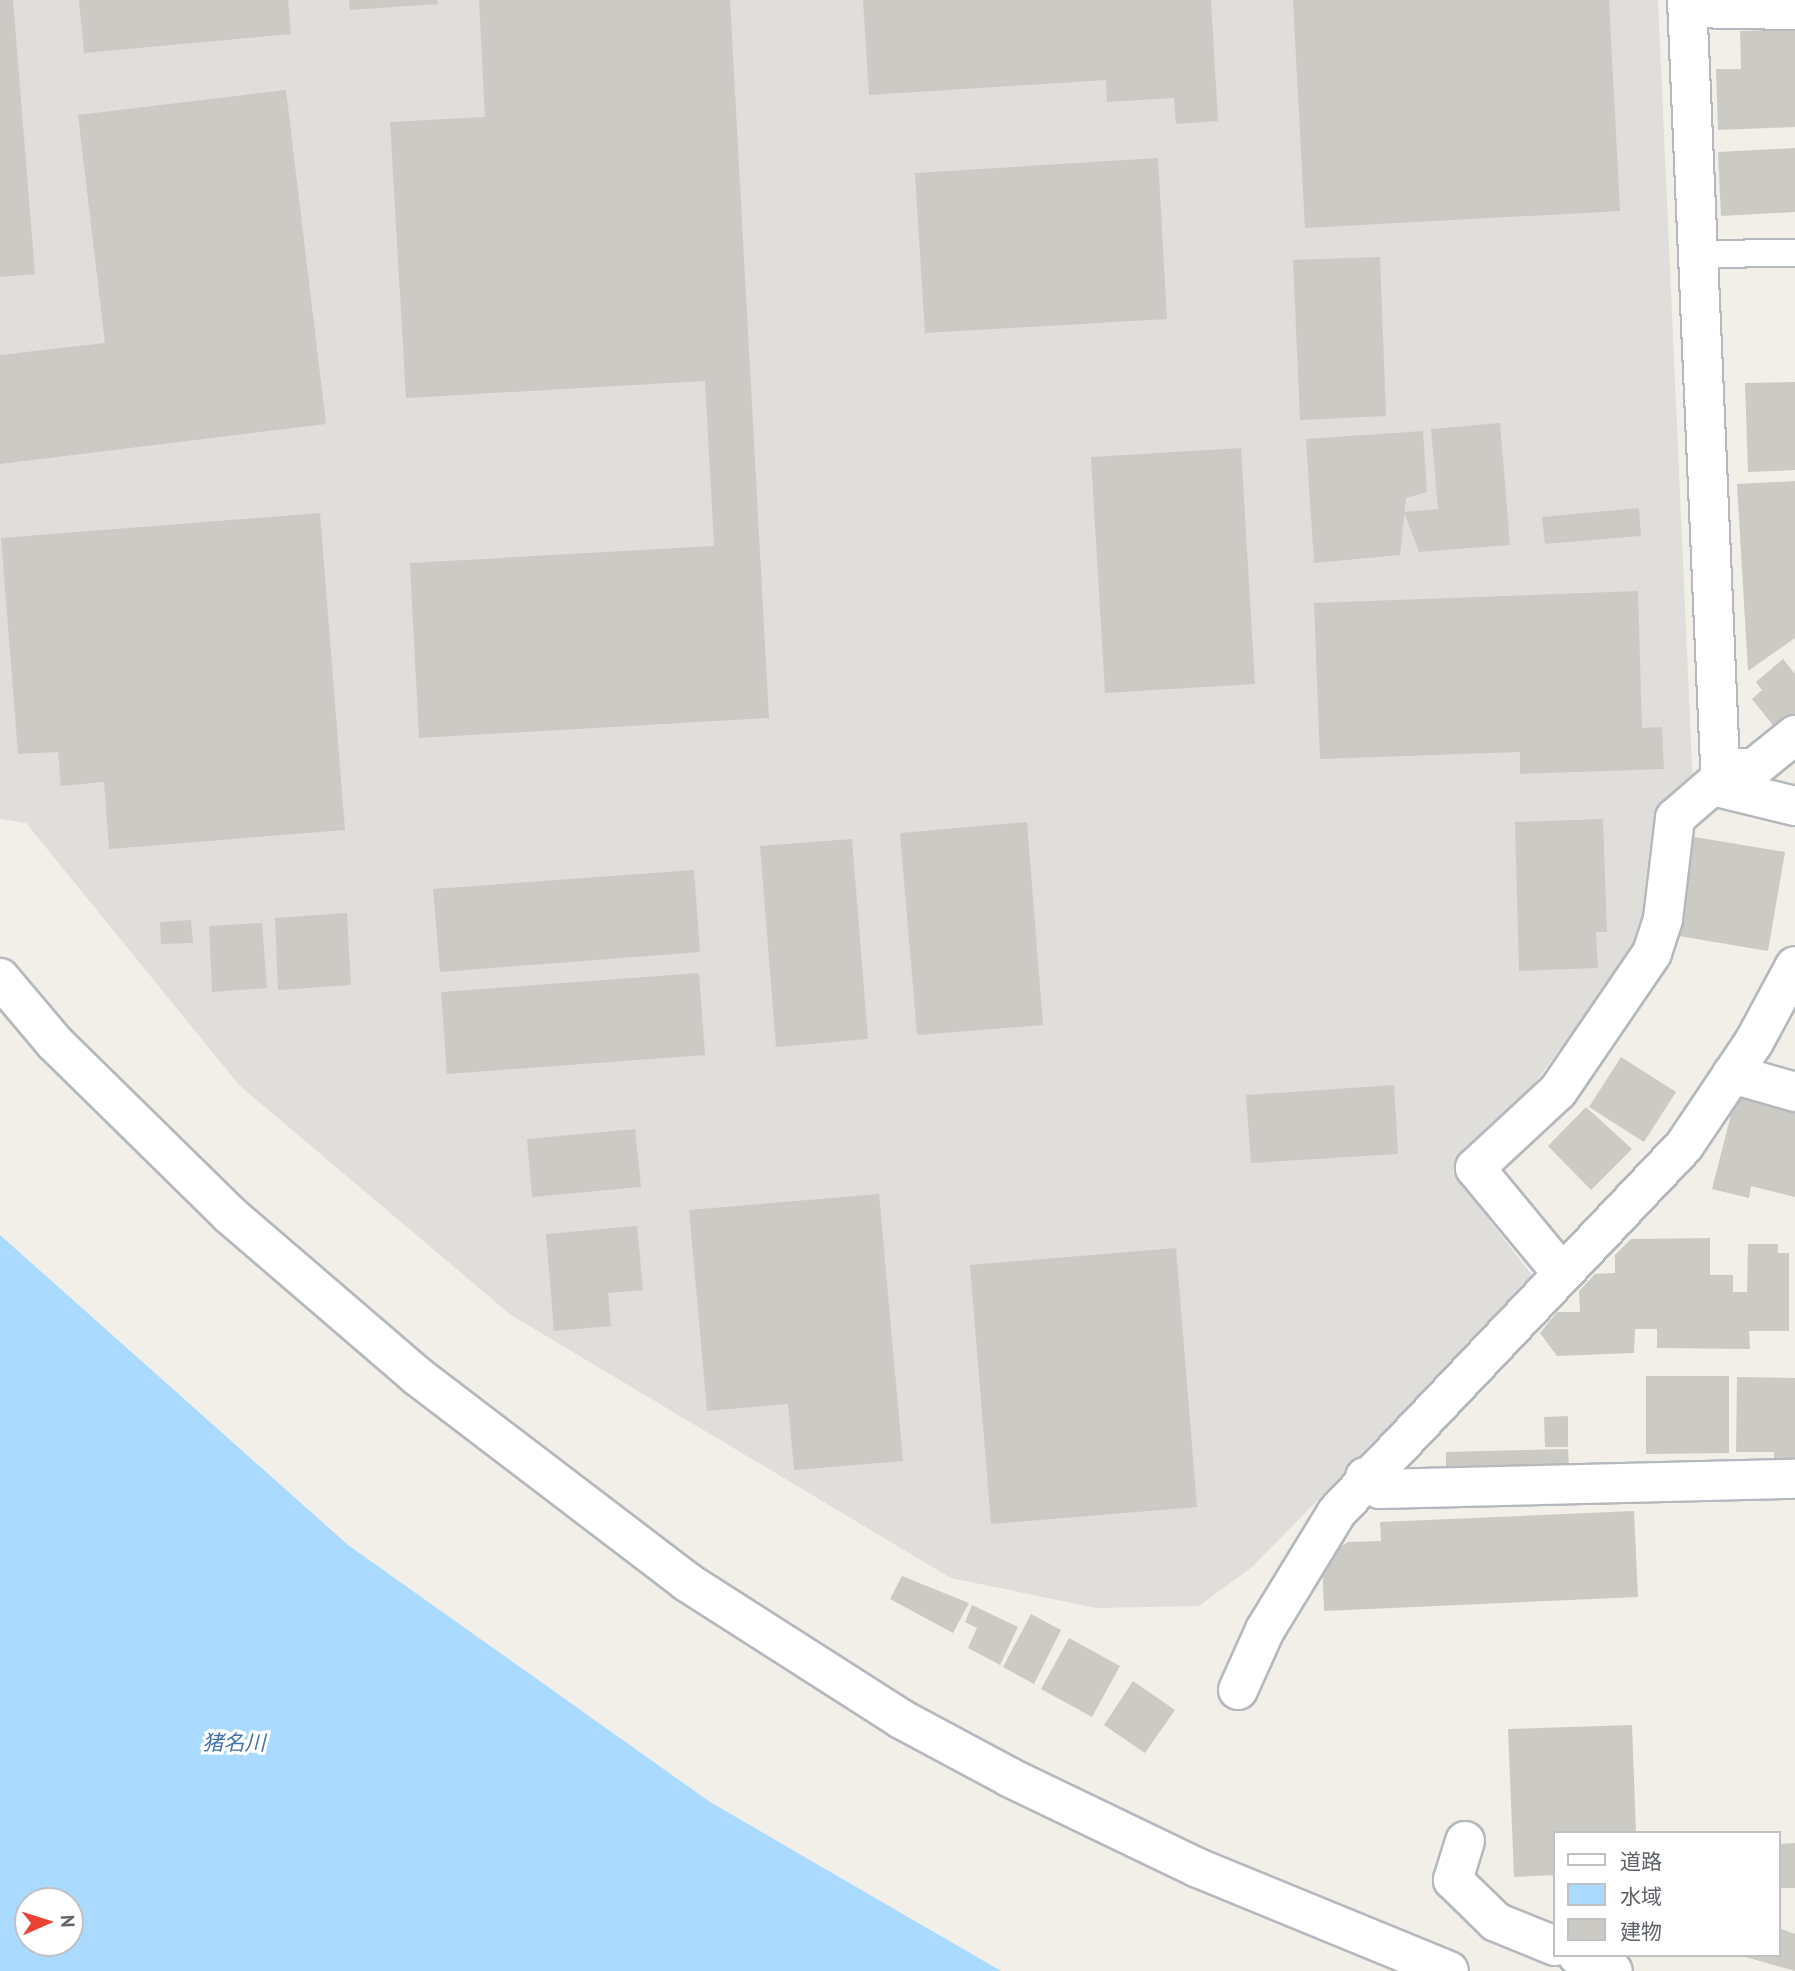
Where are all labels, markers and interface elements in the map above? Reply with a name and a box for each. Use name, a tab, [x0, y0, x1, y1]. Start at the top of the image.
water label: 猪名川	[203, 1730, 265, 1756]
legend	[1554, 1831, 1781, 1957]
text: 道路	[1620, 1848, 1662, 1875]
text: 水域	[1620, 1883, 1662, 1910]
north arrow	[14, 1887, 84, 1957]
text: N	[56, 1914, 80, 1928]
text: 建物	[1620, 1918, 1662, 1945]

